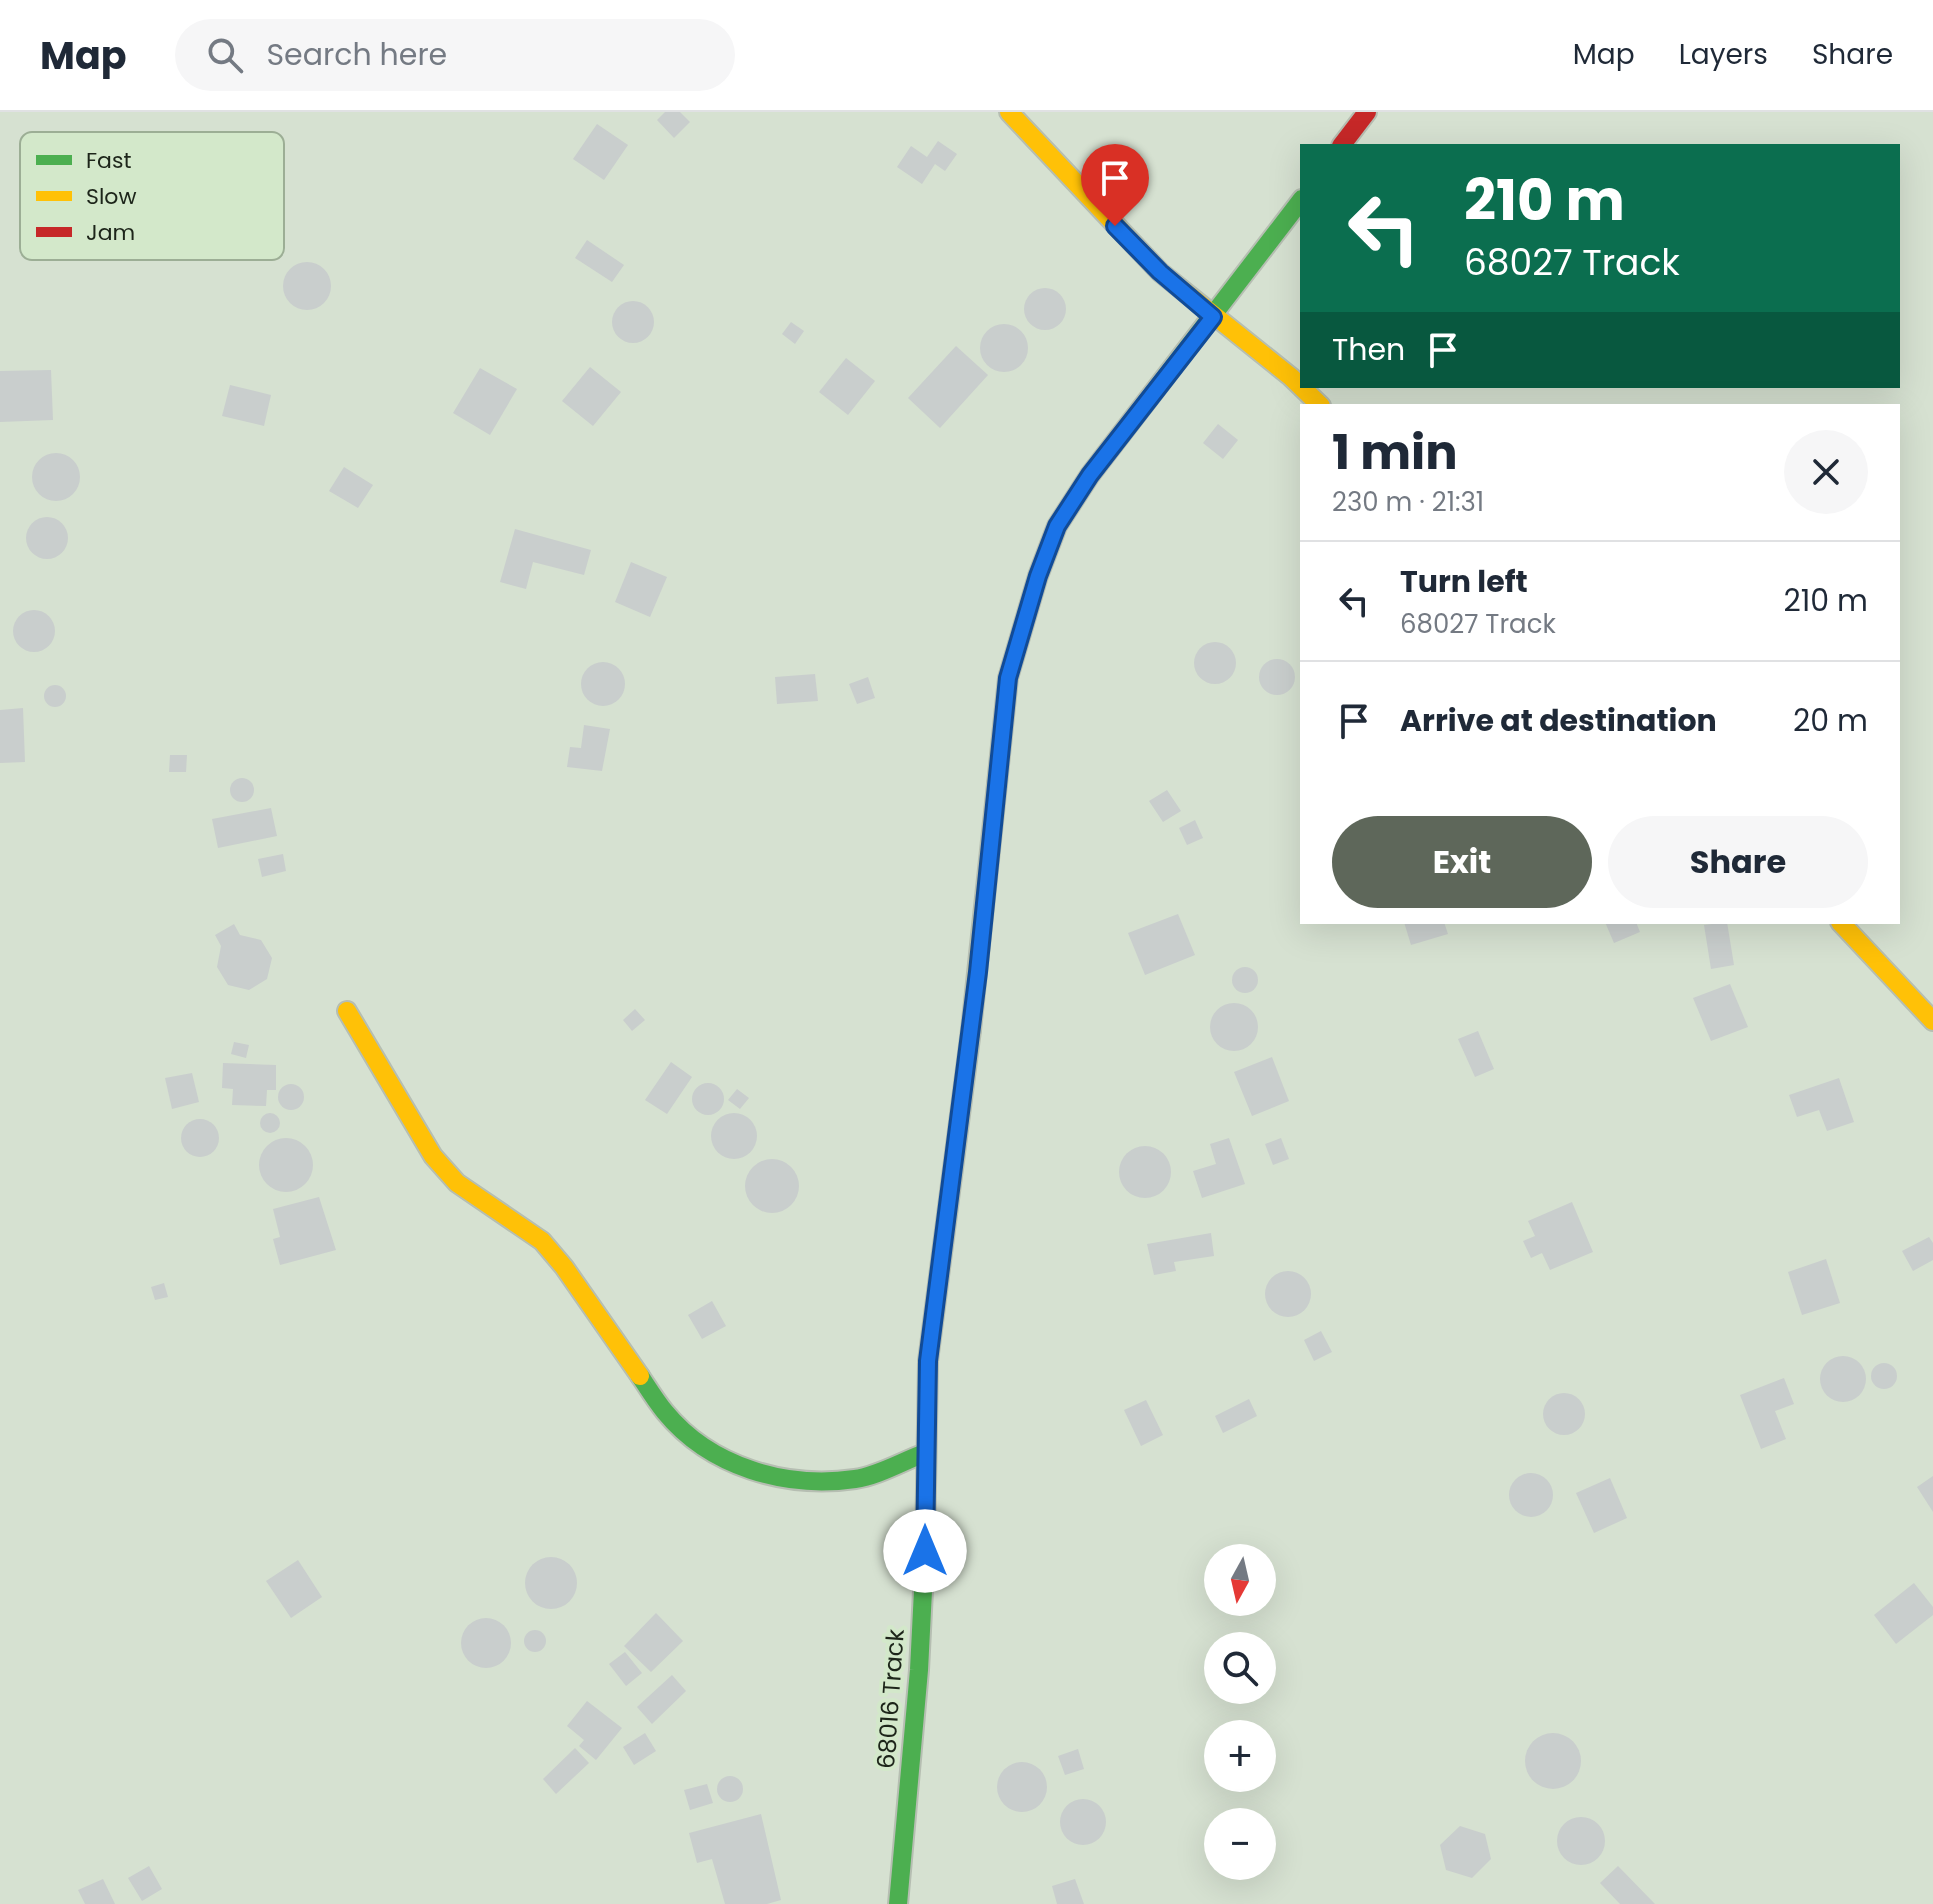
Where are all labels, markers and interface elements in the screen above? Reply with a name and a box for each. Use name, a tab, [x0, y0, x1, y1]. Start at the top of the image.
search box	[175, 19, 735, 91]
text: Map	[40, 29, 127, 82]
icon: search	[203, 33, 247, 77]
text: Search here	[267, 33, 447, 76]
text: Map	[1573, 35, 1635, 74]
text: Layers	[1679, 35, 1768, 74]
text: Share	[1812, 35, 1893, 74]
legend	[20, 132, 284, 260]
pin	[1081, 144, 1149, 226]
text: Fast	[86, 145, 131, 176]
icon: arrive	[1093, 156, 1137, 200]
text: 210 m	[1464, 161, 1625, 240]
icon: left	[1332, 176, 1436, 280]
text: Slow	[86, 181, 136, 212]
text: Jam	[86, 217, 135, 248]
text: 68027 Track	[1464, 237, 1680, 288]
text: Then	[1332, 328, 1405, 371]
icon: arrive	[1421, 328, 1465, 372]
text: 1 min	[1332, 419, 1458, 486]
button: close	[1784, 430, 1868, 514]
text: 230 m · 21:31	[1332, 484, 1484, 520]
text: Turn left	[1400, 560, 1528, 603]
icon: left	[1332, 579, 1376, 623]
text: 210 m	[1783, 579, 1868, 622]
text: 68027 Track	[1400, 606, 1556, 642]
icon: arrive	[1332, 699, 1376, 743]
text: Arrive at destination	[1400, 699, 1717, 742]
text: 20 m	[1793, 699, 1868, 742]
button: Exit	[1332, 816, 1592, 908]
button: Share	[1608, 816, 1868, 908]
position arrow	[883, 1509, 967, 1593]
north arrow	[1204, 1544, 1276, 1616]
map controls	[1204, 1544, 1276, 1880]
street label: 68016 Track	[869, 1627, 912, 1770]
button: search	[1204, 1632, 1276, 1704]
button: +	[1204, 1720, 1276, 1792]
button: −	[1204, 1808, 1276, 1880]

